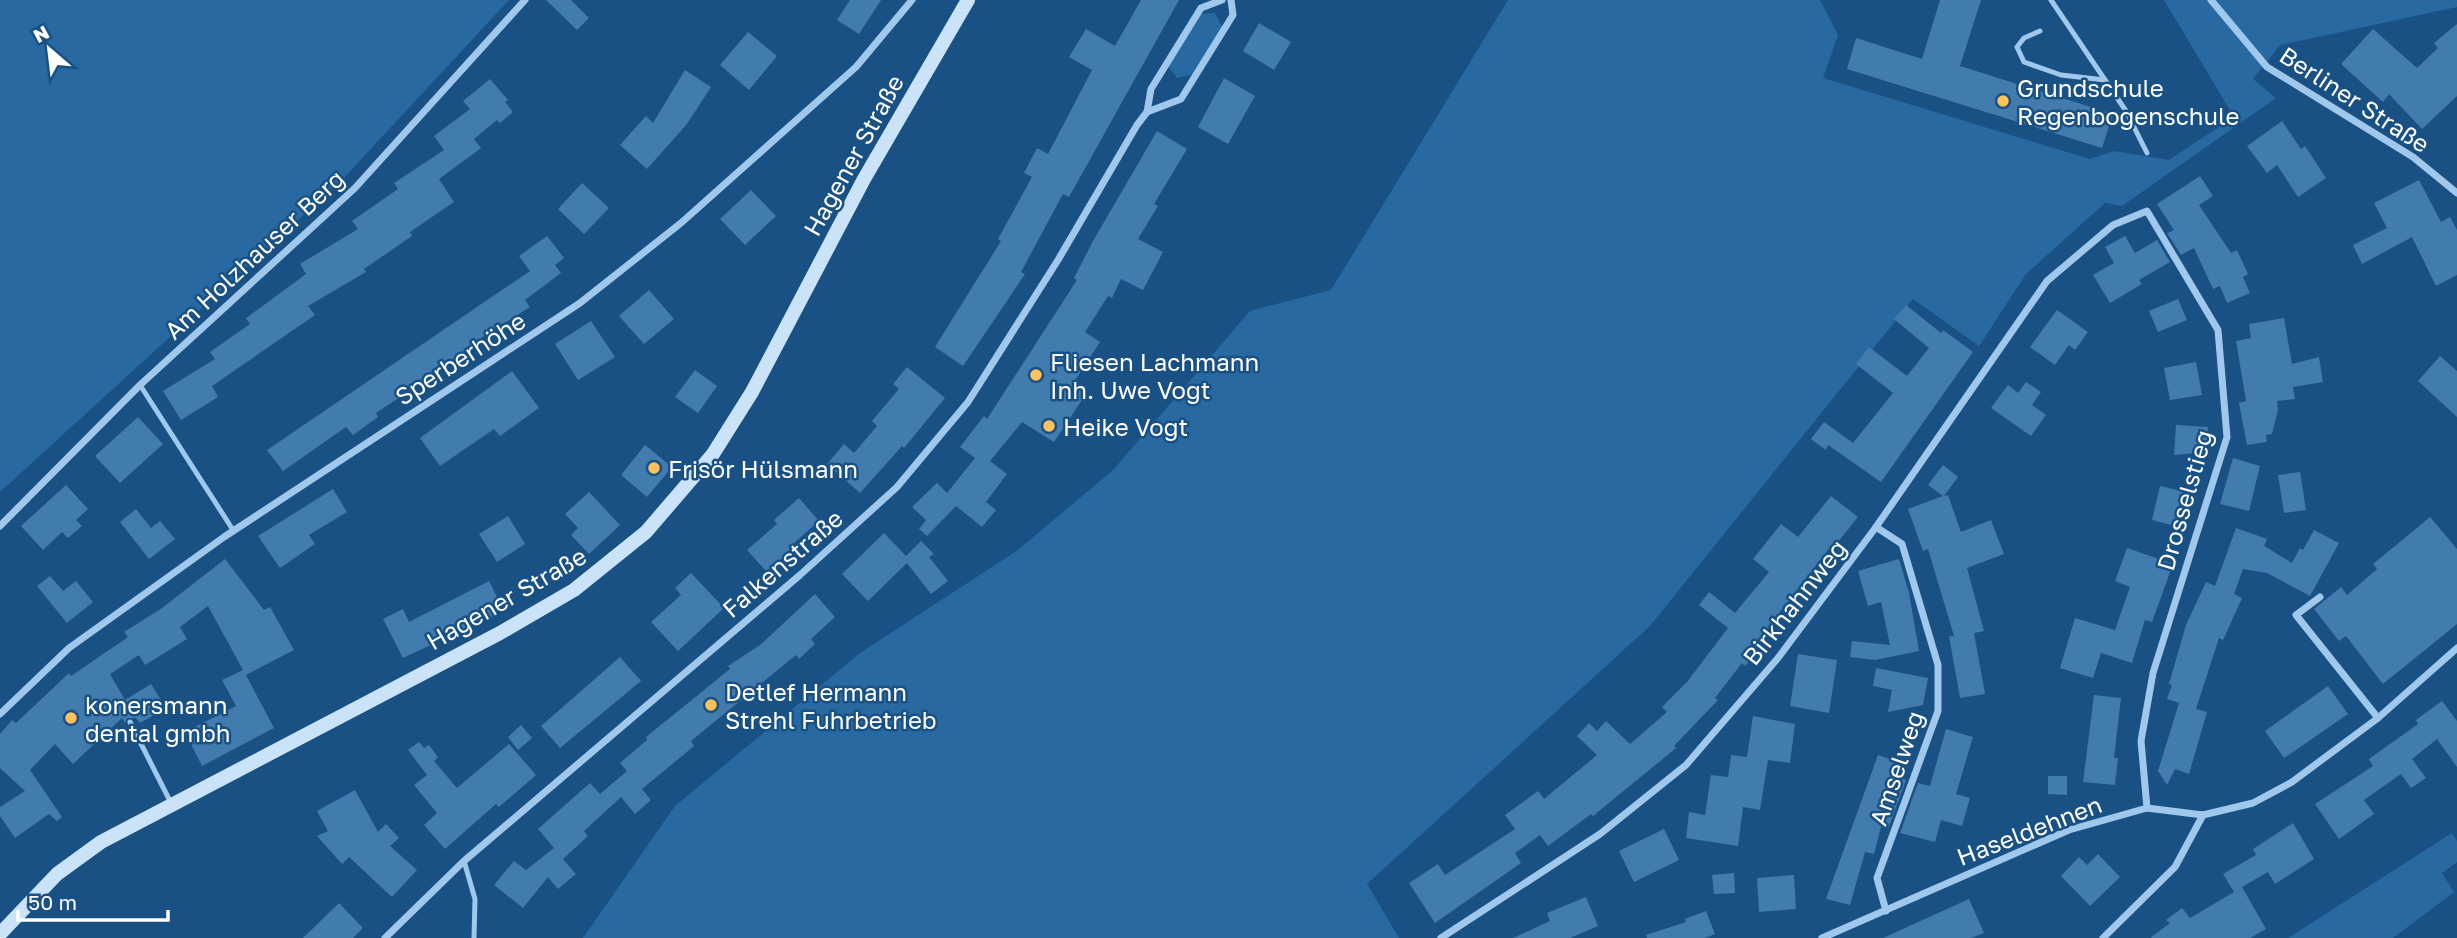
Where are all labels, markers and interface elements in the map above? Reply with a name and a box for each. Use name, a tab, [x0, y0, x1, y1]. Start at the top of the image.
north arrow	[14, 14, 84, 84]
text: N	[29, 20, 53, 47]
street label: Berliner Straße	[2275, 40, 2435, 158]
street label: Hagener Straße	[797, 69, 909, 241]
place label: Grundschule Regenbogenschule	[2017, 73, 2239, 130]
marker: Grundschule Regenbogenschule	[1995, 93, 2011, 109]
street label: Am Holzhauser Berg	[158, 163, 350, 345]
street label: Sperberhöhe	[390, 305, 530, 411]
place label: Fliesen Lachmann Inh. Uwe Vogt	[1050, 347, 1259, 404]
marker: Fliesen Lachmann Inh. Uwe Vogt	[1028, 367, 1044, 383]
place label: Heike Vogt	[1063, 412, 1188, 441]
marker: Heike Vogt	[1041, 418, 1057, 434]
street label: Drosselstieg	[2150, 426, 2218, 574]
place label: Frisör Hülsmann	[668, 454, 858, 483]
marker: Frisör Hülsmann	[646, 460, 662, 476]
street label: Falkenstraße	[716, 503, 848, 623]
street label: Birkhahnweg	[1736, 534, 1852, 670]
street label: Hagener Straße	[421, 541, 591, 655]
place label: Detlef Hermann Strehl Fuhrbetrieb	[725, 677, 937, 734]
place label: konersmann dental gmbh	[85, 690, 231, 747]
marker: Detlef Hermann Strehl Fuhrbetrieb	[703, 697, 719, 713]
street label: Amselweg	[1863, 707, 1929, 829]
marker: konersmann dental gmbh	[63, 710, 79, 726]
street label: Haseldehnen	[1952, 789, 2106, 871]
scale bar	[18, 878, 168, 922]
text: 50 m	[28, 889, 77, 915]

